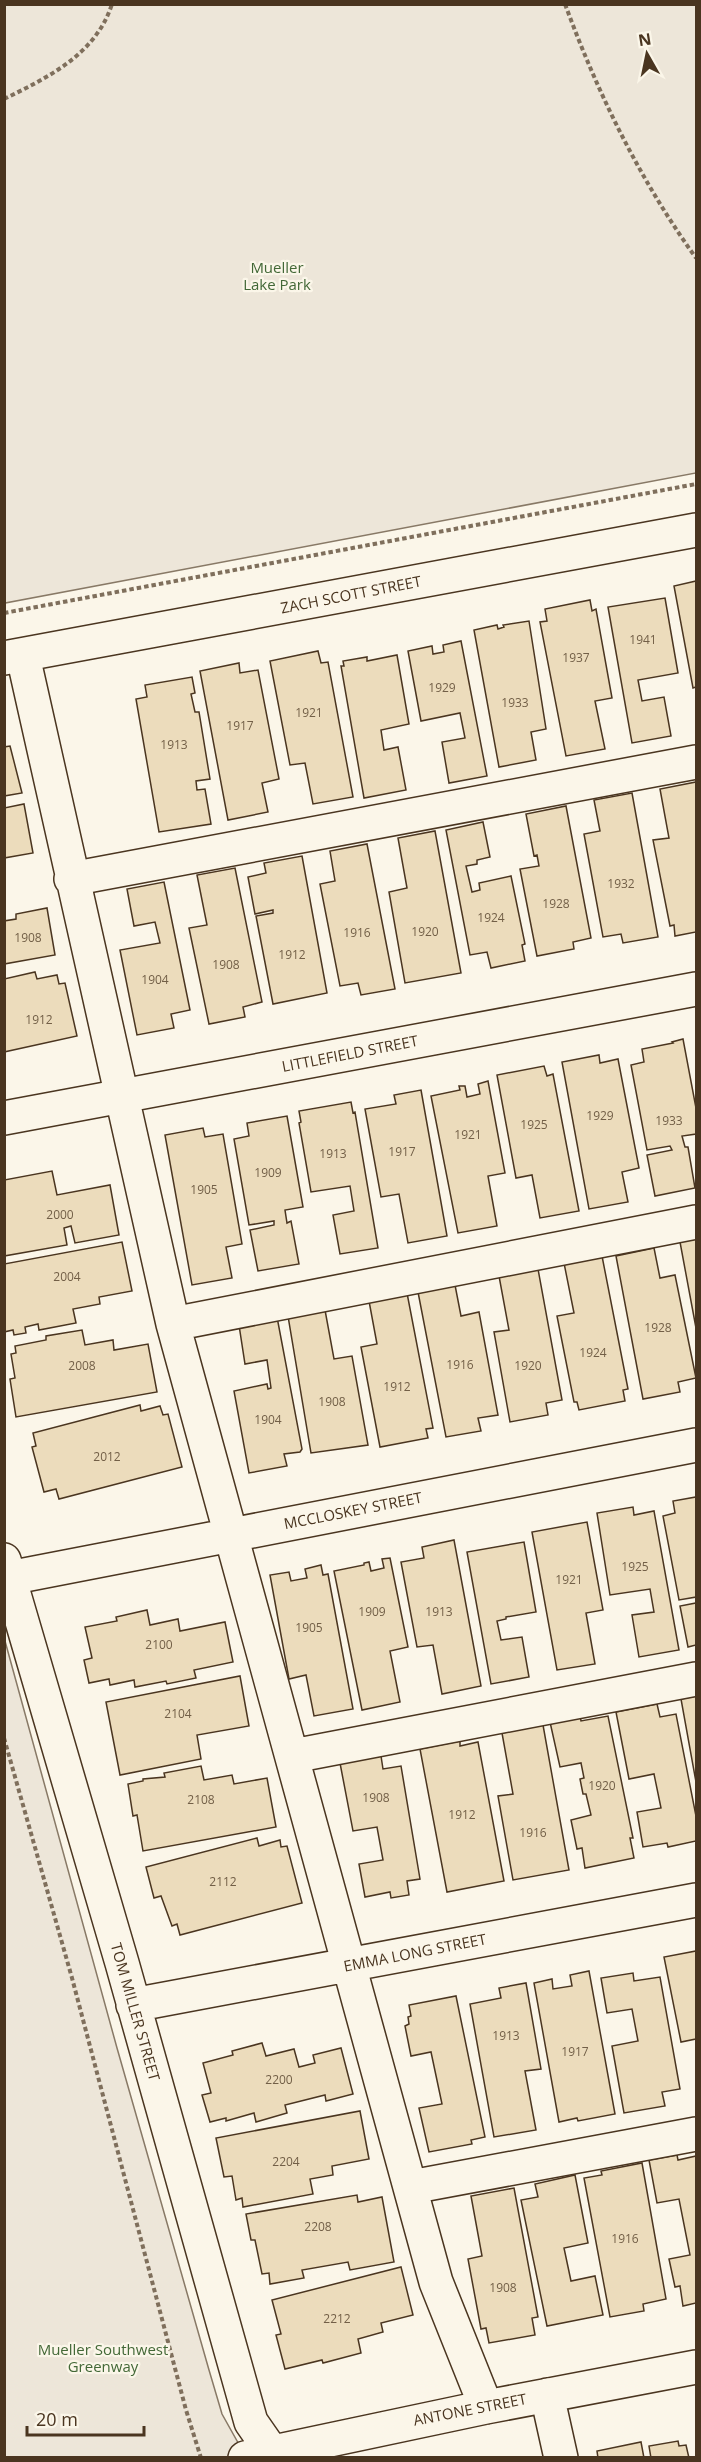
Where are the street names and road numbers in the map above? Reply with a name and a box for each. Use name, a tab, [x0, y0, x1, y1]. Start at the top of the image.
street label: ZACH SCOTT STREET	[279, 570, 424, 617]
street label: LITTLEFIELD STREET	[280, 1030, 420, 1076]
street label: MCCLOSKEY STREET	[282, 1487, 424, 1533]
street label: EMMA LONG STREET	[342, 1928, 489, 1976]
street label: TOM MILLER STREET	[107, 1940, 165, 2084]
street label: ANTONE STREET	[411, 2388, 529, 2430]

